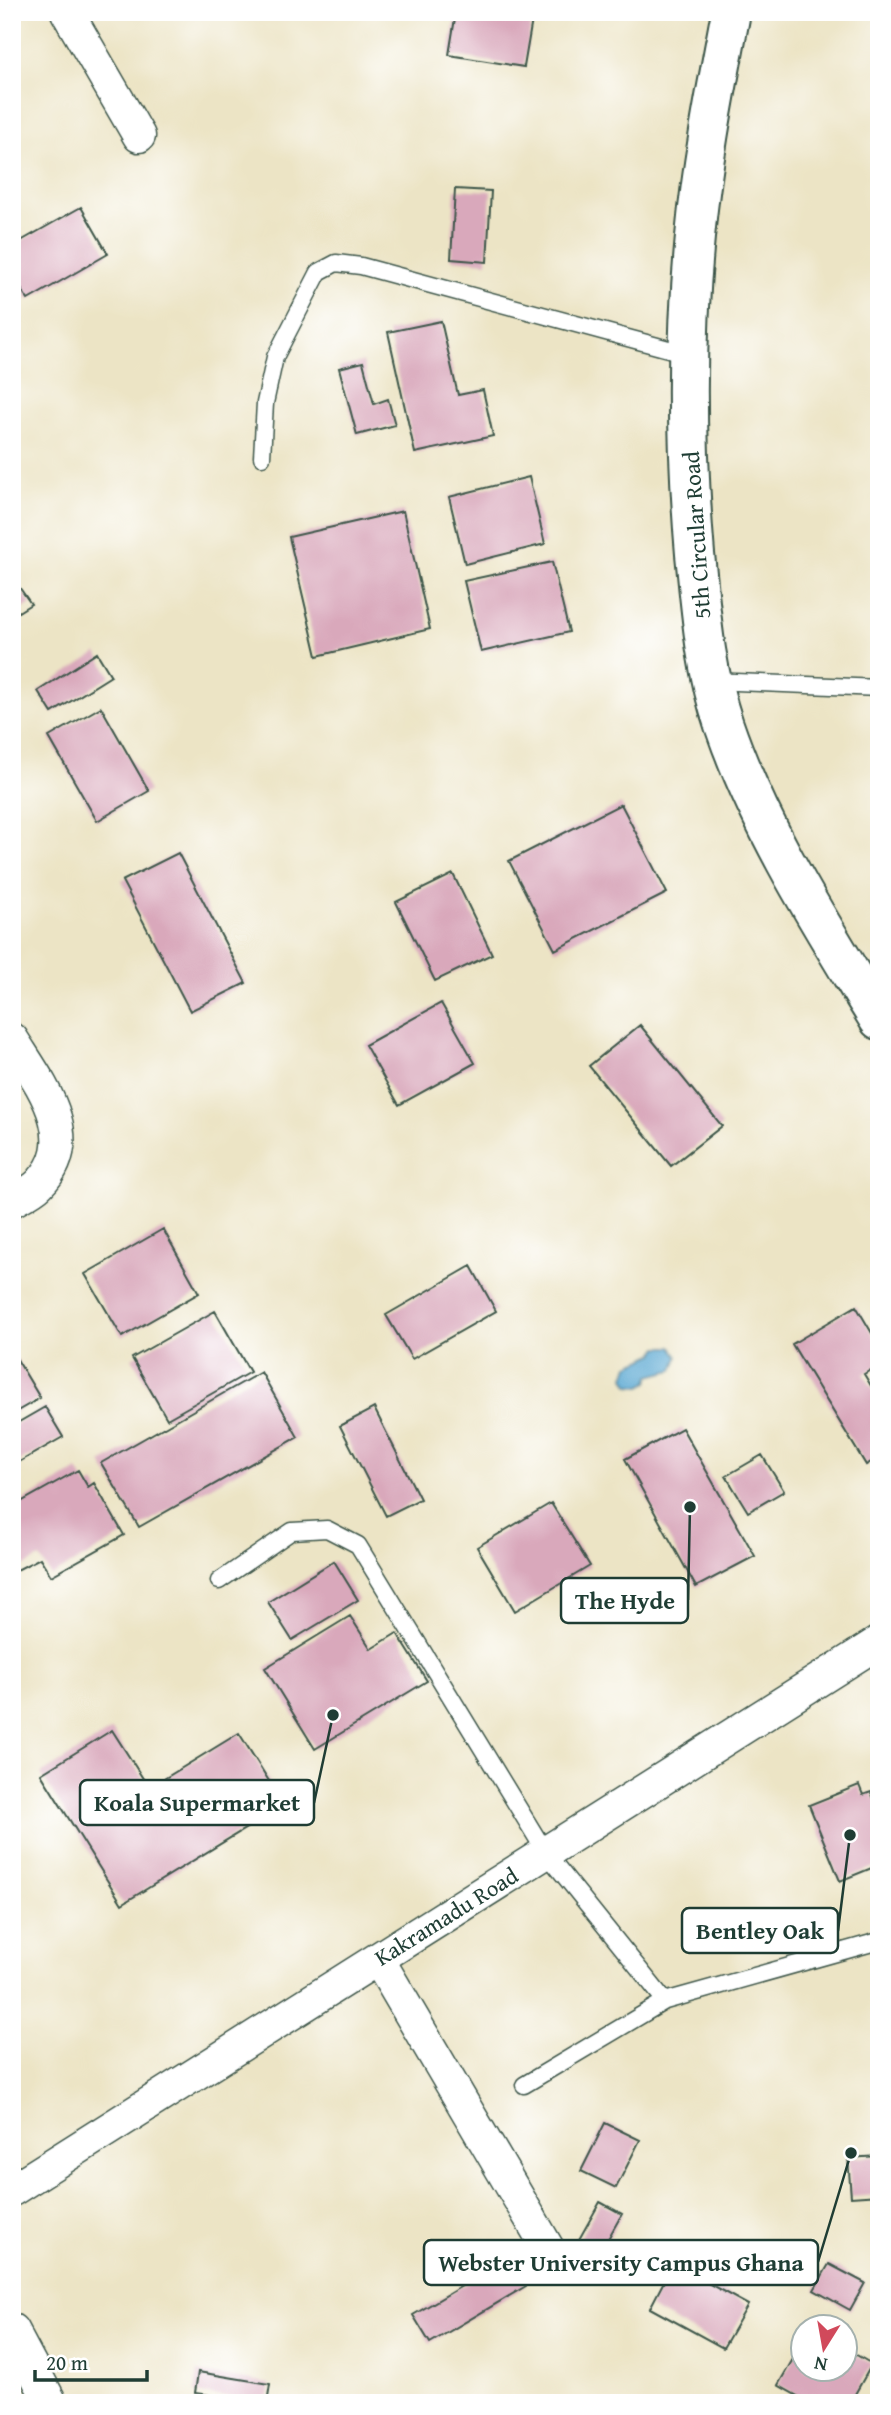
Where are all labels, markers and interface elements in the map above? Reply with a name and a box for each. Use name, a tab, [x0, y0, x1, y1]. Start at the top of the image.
street label: 5th Circular Road	[674, 449, 718, 620]
callout: The Hyde	[561, 1578, 688, 1623]
text: The Hyde	[575, 1583, 675, 1618]
callout: Koala Supermarket	[80, 1780, 314, 1825]
text: Koala Supermarket	[94, 1785, 300, 1820]
street label: Kakramadu Road	[368, 1858, 525, 1973]
callout: Bentley Oak	[682, 1908, 838, 1953]
text: Bentley Oak	[696, 1913, 824, 1948]
callout: Webster University Campus Ghana	[424, 2240, 818, 2285]
text: Webster University Campus Ghana	[438, 2245, 805, 2280]
north arrow	[790, 2314, 860, 2384]
scale bar	[35, 2338, 147, 2382]
text: 20 m	[46, 2347, 88, 2378]
text: N	[812, 2350, 830, 2380]

